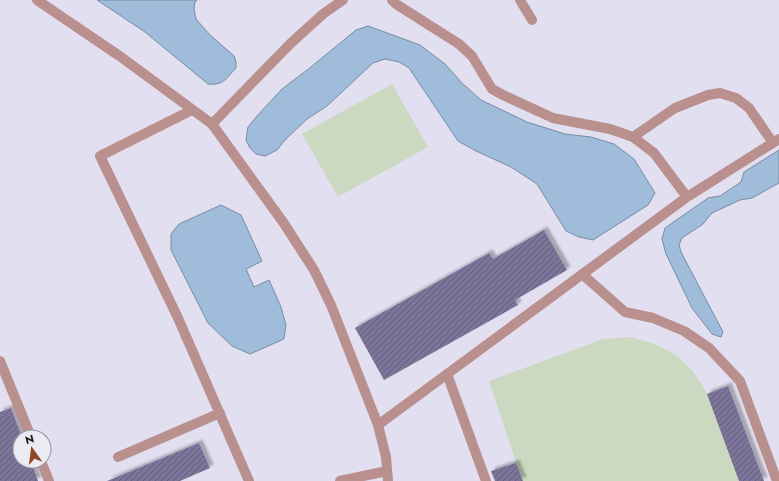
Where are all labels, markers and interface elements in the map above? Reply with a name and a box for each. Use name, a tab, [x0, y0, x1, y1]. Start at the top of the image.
north arrow	[12, 429, 52, 469]
text: N	[23, 430, 36, 448]

